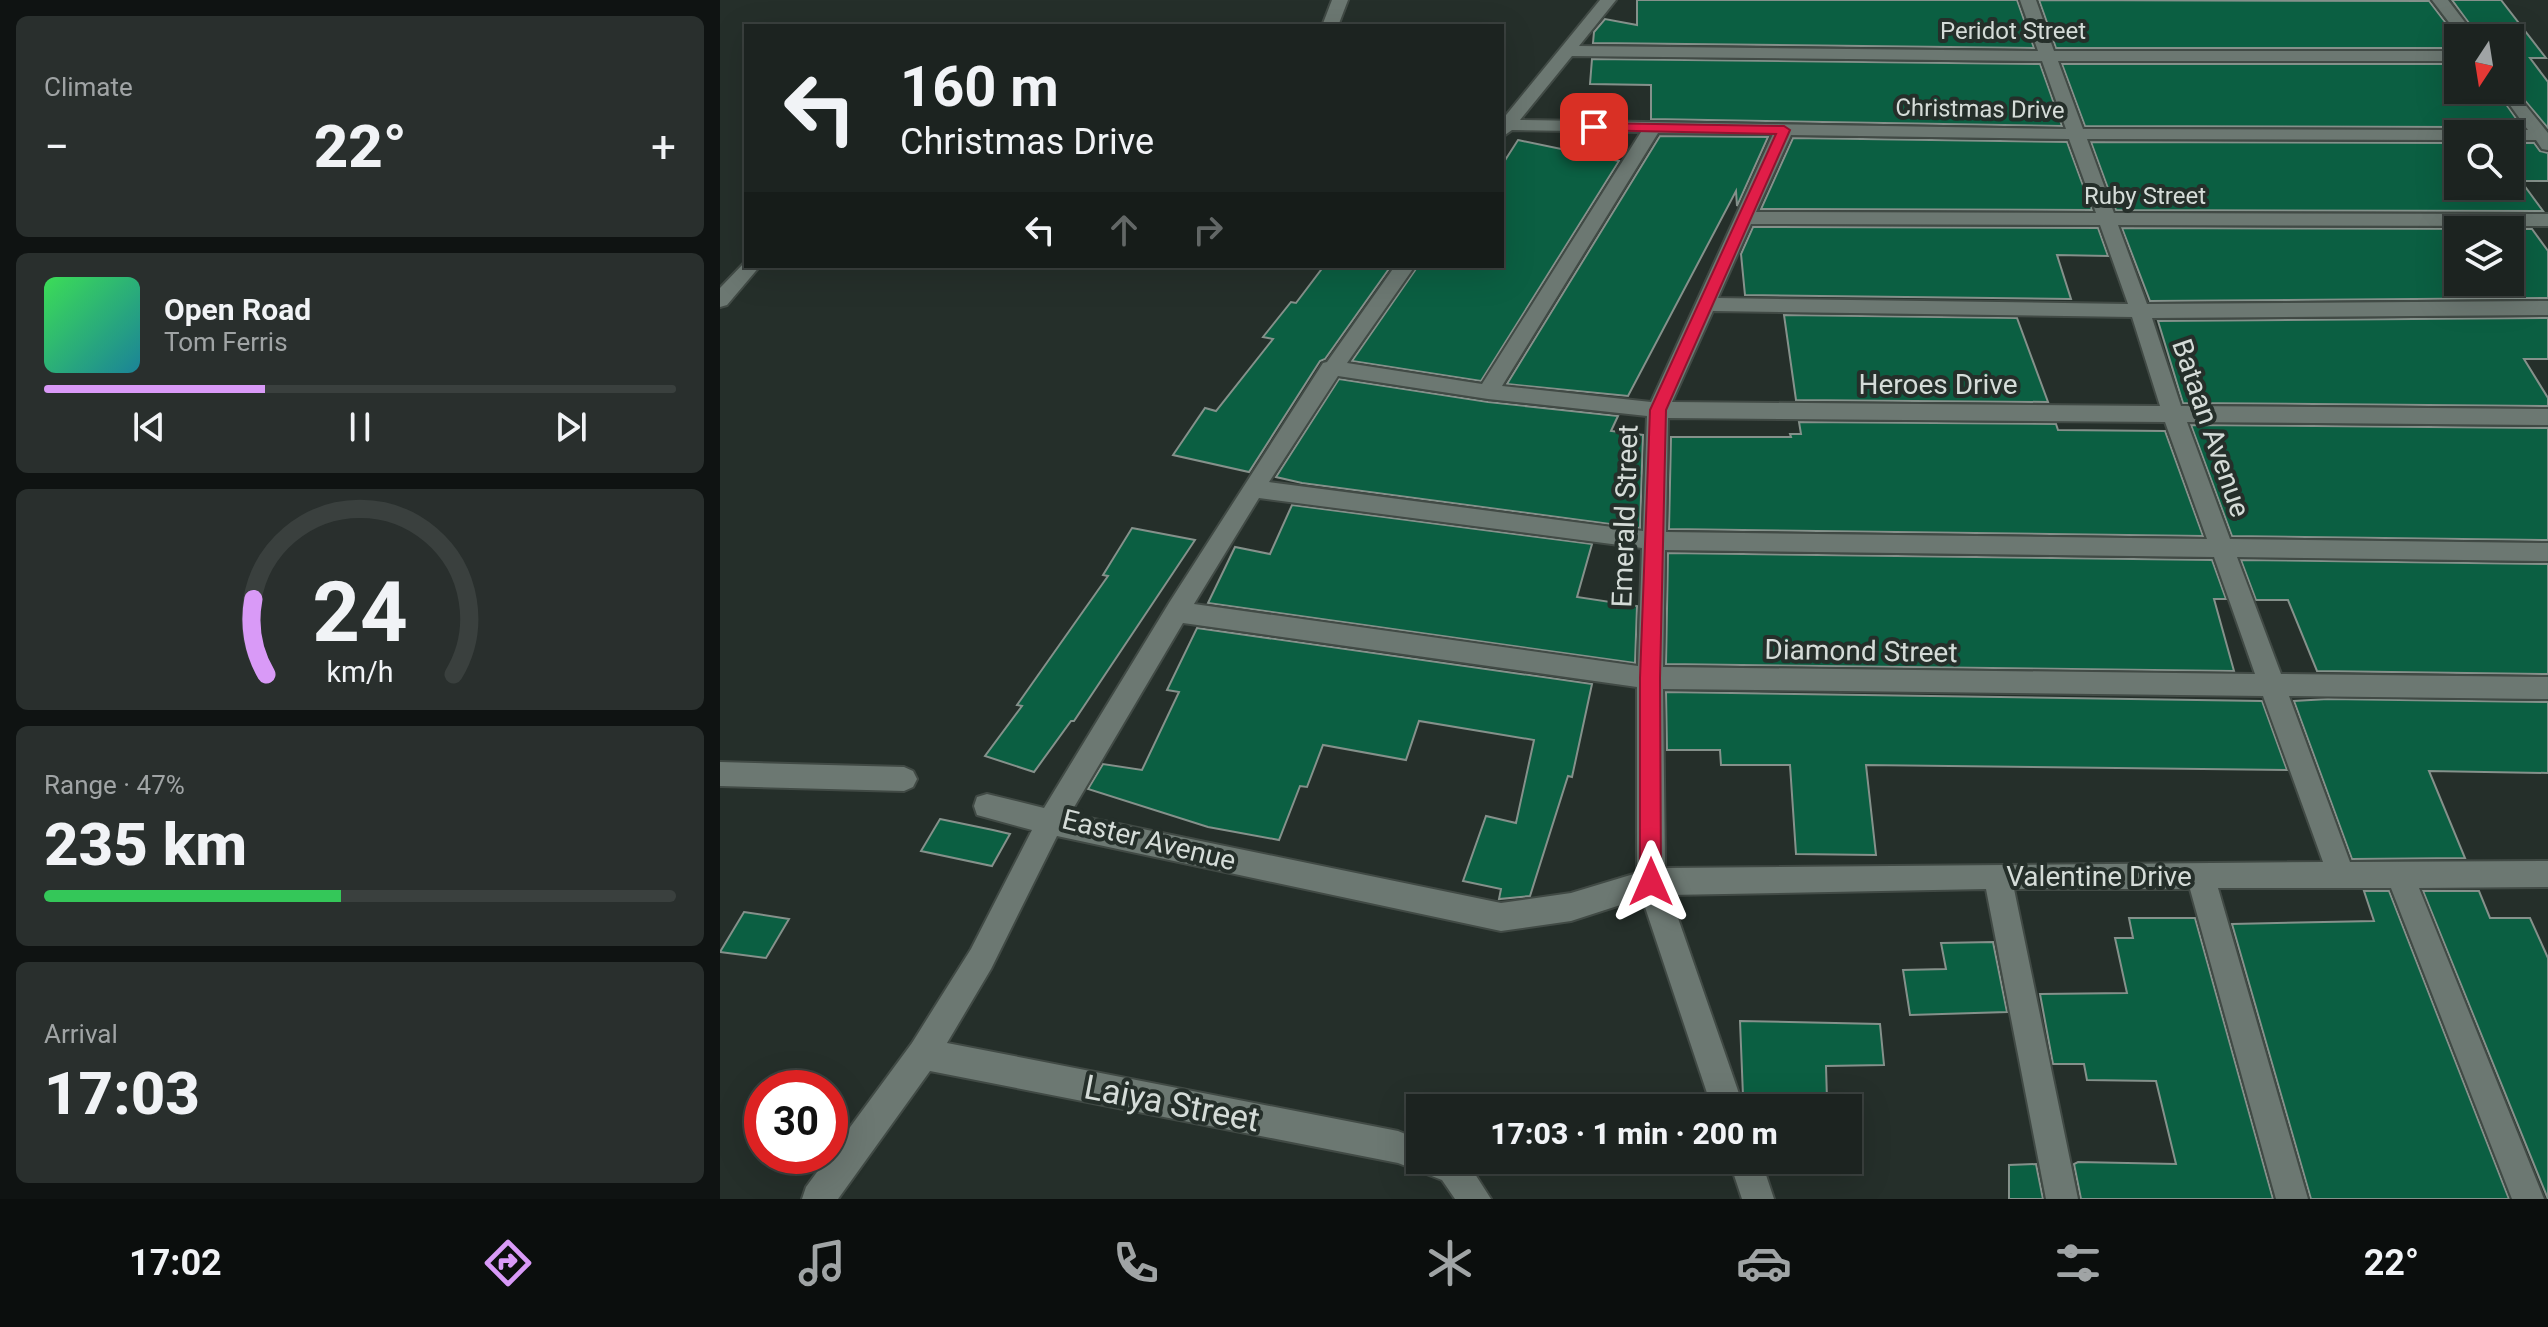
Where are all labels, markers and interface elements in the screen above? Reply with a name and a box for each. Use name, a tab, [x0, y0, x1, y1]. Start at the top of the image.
street label: Peridot Street	[1940, 17, 2086, 45]
north arrow	[2444, 24, 2524, 104]
map controls	[2444, 24, 2524, 296]
text: 160 m	[900, 54, 1059, 120]
icon: left	[768, 56, 872, 160]
text: Climate	[44, 72, 133, 102]
pin	[1560, 93, 1628, 161]
street label: Christmas Drive	[1895, 94, 2065, 124]
icon: arrive	[1572, 105, 1616, 149]
text: 22°	[314, 111, 407, 182]
button: search	[2444, 120, 2524, 200]
text: −	[44, 121, 69, 173]
text: +	[651, 121, 676, 173]
text: Christmas Drive	[900, 121, 1154, 163]
street label: Ruby Street	[2084, 182, 2206, 210]
icon: left	[1018, 208, 1062, 252]
icon: ahead	[1102, 208, 1146, 252]
icon: right	[1186, 208, 1230, 252]
button: layers	[2444, 216, 2524, 296]
text: Open Road	[164, 292, 311, 327]
text: Tom Ferris	[164, 327, 288, 357]
street label: Bataan Avenue	[2165, 335, 2257, 521]
street label: Heroes Drive	[1858, 368, 2018, 401]
icon: previous	[127, 405, 171, 449]
icon: pause	[338, 405, 382, 449]
icon: next	[549, 405, 593, 449]
street label: Emerald Street	[1605, 424, 1645, 608]
text: 24	[312, 564, 408, 661]
street label: Diamond Street	[1764, 633, 1958, 669]
text: km/h	[326, 656, 394, 690]
text: Range · 47%	[44, 770, 185, 800]
street label: Easter Avenue	[1059, 803, 1239, 877]
text: 235 km	[44, 809, 247, 880]
position arrow	[1609, 840, 1693, 924]
street label: Valentine Drive	[2006, 860, 2192, 893]
text: Arrival	[44, 1019, 118, 1049]
text: 17:03	[44, 1058, 200, 1129]
street label: Laiya Street	[1081, 1066, 1263, 1140]
speed limit sign: 30	[744, 1070, 848, 1174]
text: 17:03 · 1 min · 200 m	[1490, 1116, 1778, 1151]
icon: directions	[480, 1235, 536, 1291]
icon: music	[794, 1235, 850, 1291]
icon: phone	[1108, 1235, 1164, 1291]
icon: climate	[1422, 1235, 1478, 1291]
icon: car	[1736, 1235, 1792, 1291]
icon: filters	[2050, 1235, 2106, 1291]
text: 17:02	[129, 1242, 222, 1284]
text: 22°	[2364, 1242, 2419, 1284]

